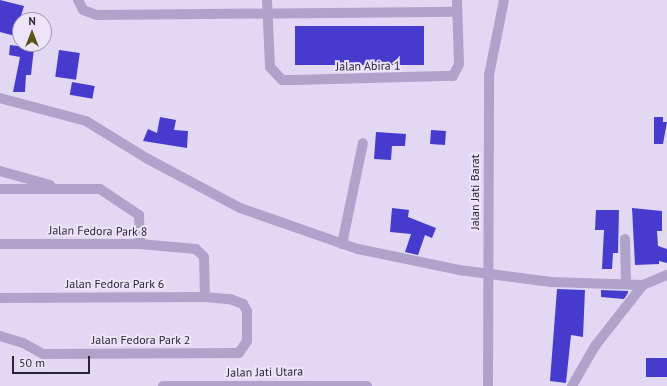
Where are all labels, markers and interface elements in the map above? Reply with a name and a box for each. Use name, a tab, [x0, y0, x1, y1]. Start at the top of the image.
north arrow	[12, 12, 52, 52]
text: N	[28, 14, 36, 28]
street label: Jalan Abira 1	[335, 58, 401, 74]
street label: Jalan Jati Barat	[468, 154, 482, 230]
street label: Jalan Fedora Park 8	[48, 223, 148, 239]
street label: Jalan Fedora Park 6	[66, 277, 164, 291]
street label: Jalan Fedora Park 2	[92, 333, 190, 347]
scale bar	[14, 348, 92, 374]
text: 50 m	[19, 355, 45, 370]
street label: Jalan Jati Utara	[227, 364, 303, 380]

